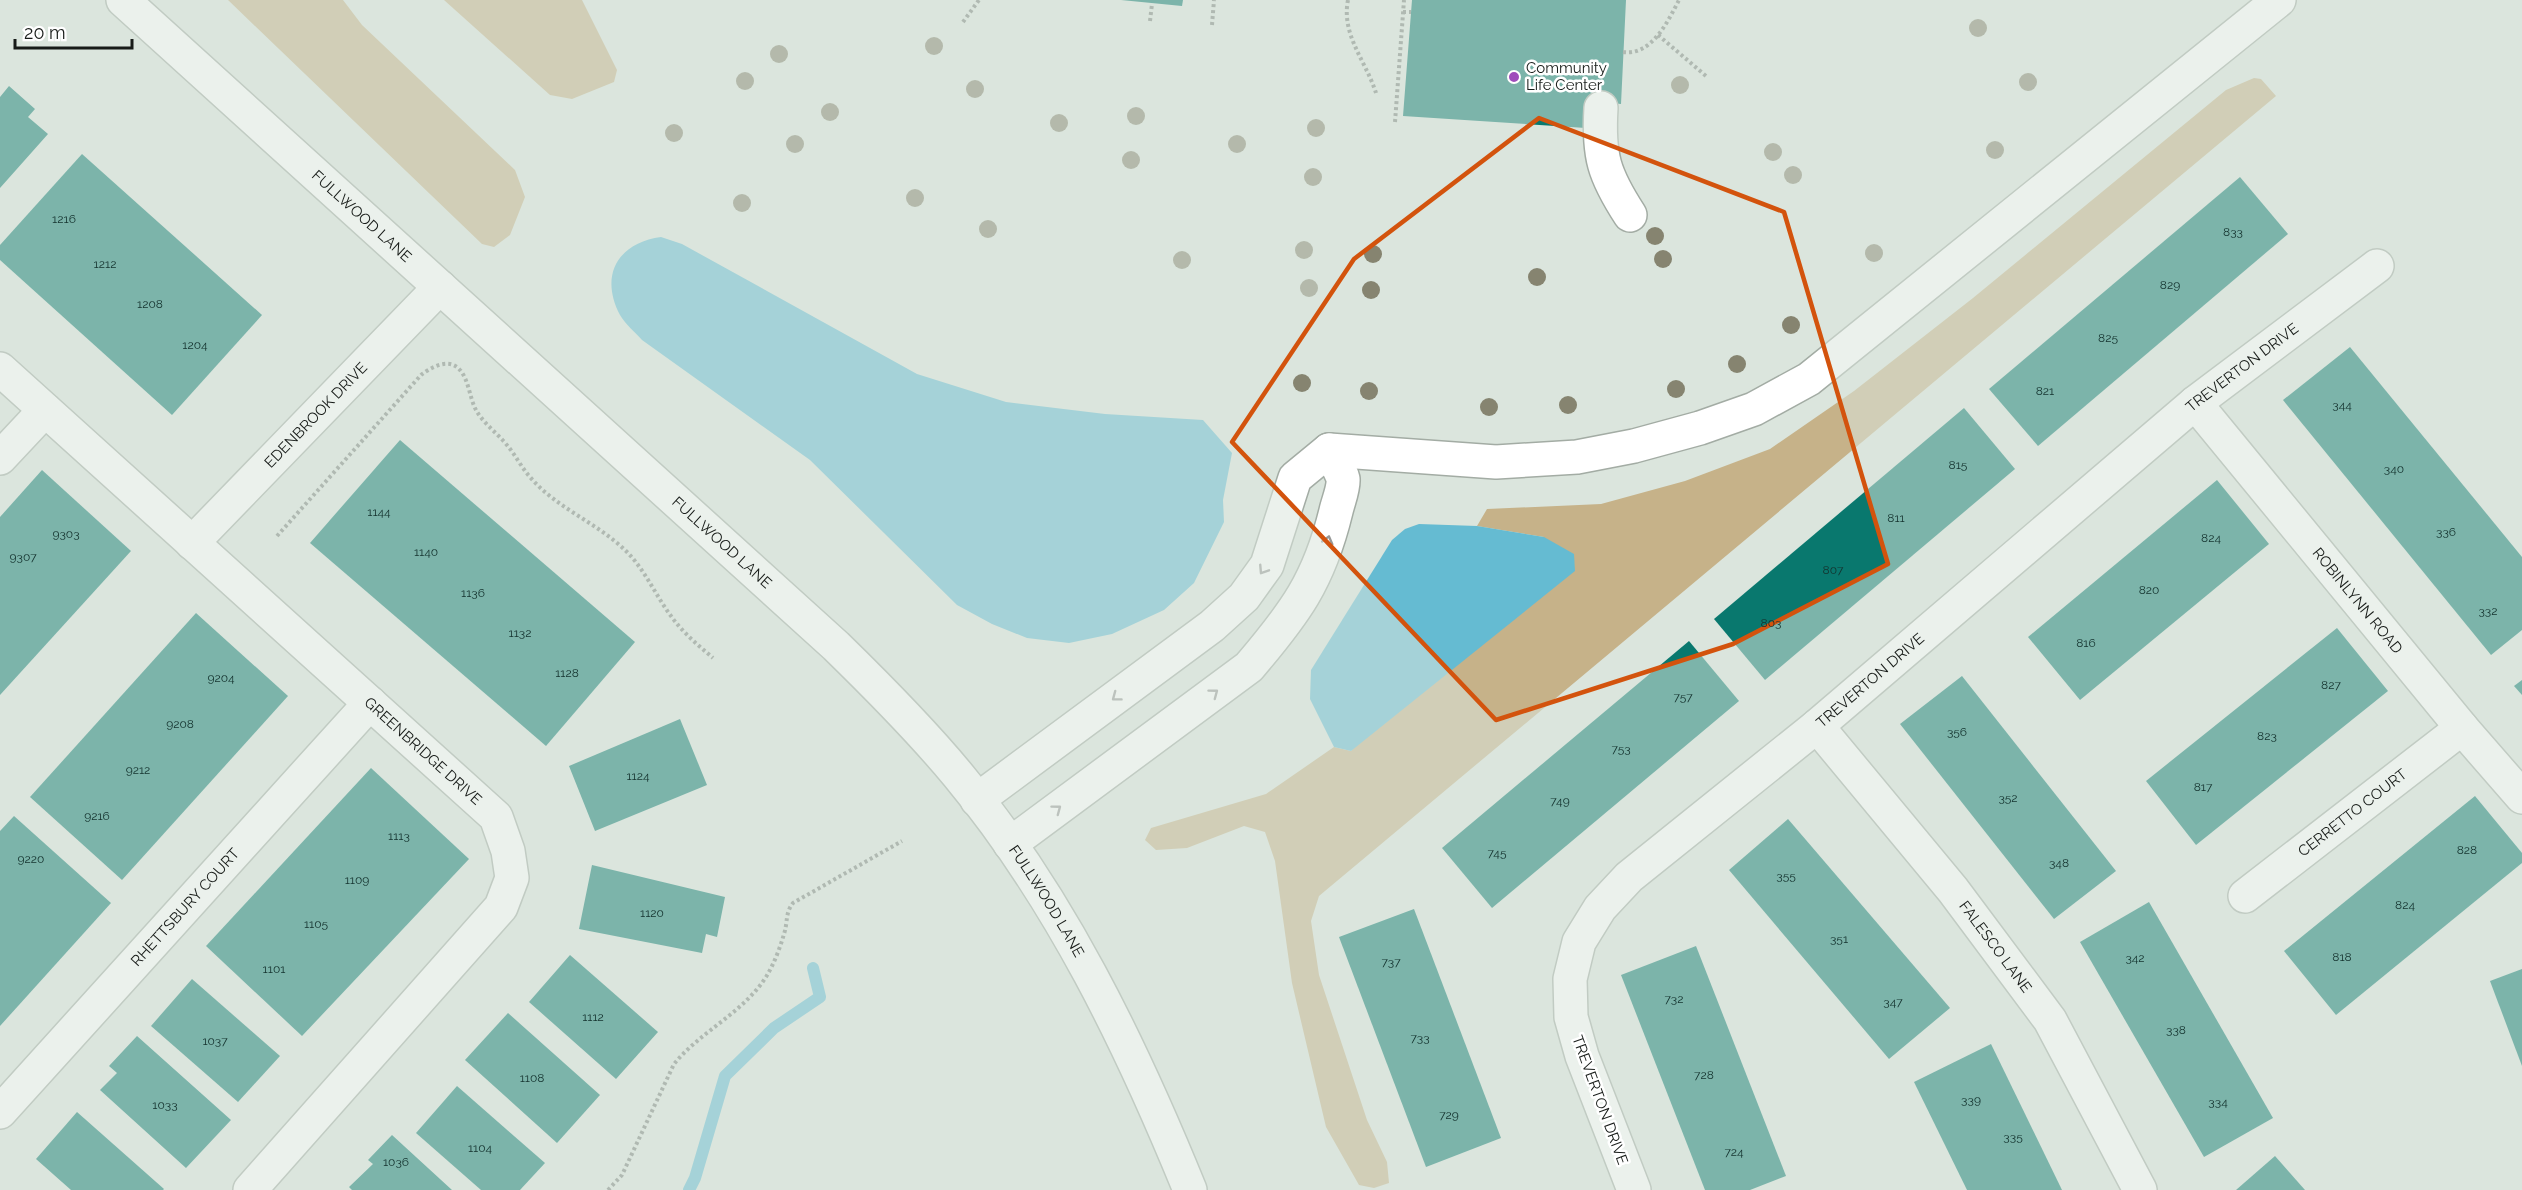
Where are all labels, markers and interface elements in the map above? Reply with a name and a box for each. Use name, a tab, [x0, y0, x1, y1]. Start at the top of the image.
scale bar	[15, 12, 132, 50]
text: 20 m	[24, 22, 66, 43]
place label: Community Life Center	[1526, 59, 1607, 94]
marker: Community Life Center	[1507, 70, 1521, 84]
street label: FULLWOOD LANE	[308, 167, 415, 266]
house number: 1216	[52, 212, 76, 226]
house number: 833	[2223, 225, 2243, 239]
house number: 1212	[94, 257, 116, 271]
house number: 829	[2160, 278, 2180, 292]
house number: 1208	[137, 297, 163, 311]
street label: TREVERTON DRIVE	[2182, 319, 2302, 416]
house number: 825	[2098, 331, 2118, 345]
house number: 1204	[182, 338, 208, 352]
street label: EDENBROOK DRIVE	[261, 359, 371, 472]
house number: 821	[2036, 384, 2054, 398]
house number: 344	[2332, 398, 2352, 412]
house number: 815	[1949, 458, 1968, 472]
house number: 340	[2384, 462, 2404, 476]
street label: FULLWOOD LANE	[668, 493, 775, 592]
house number: 1144	[367, 505, 391, 519]
house number: 811	[1887, 511, 1905, 525]
house number: 336	[2436, 525, 2456, 539]
house number: 9303	[52, 527, 80, 541]
house number: 824	[2201, 531, 2221, 545]
one-way arrow	[1321, 535, 1334, 545]
street label: ROBINLYNN ROAD	[2309, 544, 2406, 658]
house number: 1140	[414, 545, 438, 559]
house number: 9307	[9, 550, 37, 564]
house number: 807	[1823, 563, 1844, 577]
one-way arrow	[1259, 564, 1270, 575]
house number: 820	[2139, 583, 2159, 597]
house number: 1136	[461, 586, 485, 600]
house number: 332	[2478, 604, 2498, 618]
house number: 803	[1761, 616, 1781, 630]
house number: 1132	[509, 626, 531, 640]
street label: TREVERTON DRIVE	[1813, 629, 1928, 732]
house number: 816	[2076, 636, 2096, 650]
house number: 1128	[555, 666, 579, 680]
house number: 9204	[207, 671, 235, 685]
house number: 827	[2321, 678, 2341, 692]
one-way arrow	[1207, 689, 1218, 700]
one-way arrow	[1112, 690, 1123, 701]
house number: 757	[1673, 690, 1693, 704]
street label: GREENBRIDGE DRIVE	[361, 693, 485, 809]
house number: 9208	[166, 717, 194, 731]
house number: 356	[1947, 725, 1967, 739]
house number: 823	[2257, 729, 2277, 743]
house number: 753	[1611, 742, 1631, 756]
house number: 9212	[126, 763, 150, 777]
street label: CERRETTO COURT	[2295, 765, 2411, 861]
house number: 1124	[626, 769, 650, 783]
house number: 817	[2194, 780, 2213, 794]
house number: 352	[1998, 791, 2018, 805]
house number: 749	[1550, 794, 1570, 808]
one-way arrow	[1051, 805, 1062, 816]
house number: 9216	[84, 809, 110, 823]
house number: 1113	[388, 829, 410, 843]
street label: FULLWOOD LANE	[1005, 842, 1088, 960]
house number: 828	[2457, 843, 2477, 857]
street label: RHETTSBURY COURT	[127, 845, 243, 970]
house number: 745	[1488, 846, 1507, 860]
house number: 9220	[18, 852, 44, 866]
house number: 348	[2049, 856, 2069, 870]
house number: 355	[1776, 869, 1796, 883]
house number: 1109	[345, 873, 369, 887]
street label: FALESCO LANE	[1955, 897, 2036, 996]
house number: 824	[2395, 898, 2415, 912]
house number: 1120	[640, 906, 664, 920]
house number: 1105	[304, 917, 329, 931]
house number: 351	[1830, 932, 1848, 946]
house number: 818	[2332, 950, 2352, 964]
house number: 342	[2125, 951, 2145, 965]
house number: 737	[1381, 955, 1401, 969]
house number: 1101	[263, 962, 285, 976]
house number: 732	[1664, 992, 1684, 1006]
house number: 347	[1883, 995, 1903, 1009]
house number: 1112	[582, 1010, 604, 1024]
house number: 338	[2166, 1023, 2186, 1037]
house number: 733	[1410, 1031, 1430, 1045]
street label: TREVERTON DRIVE	[1568, 1033, 1632, 1167]
house number: 1037	[202, 1034, 228, 1048]
house number: 728	[1694, 1068, 1714, 1082]
house number: 1108	[520, 1071, 544, 1085]
house number: 339	[1961, 1093, 1981, 1107]
house number: 334	[2208, 1095, 2228, 1109]
house number: 1033	[152, 1098, 178, 1112]
house number: 729	[1439, 1108, 1459, 1122]
house number: 335	[2003, 1130, 2023, 1144]
house number: 1104	[468, 1141, 493, 1155]
house number: 724	[1724, 1145, 1744, 1159]
house number: 1036	[383, 1155, 409, 1169]

